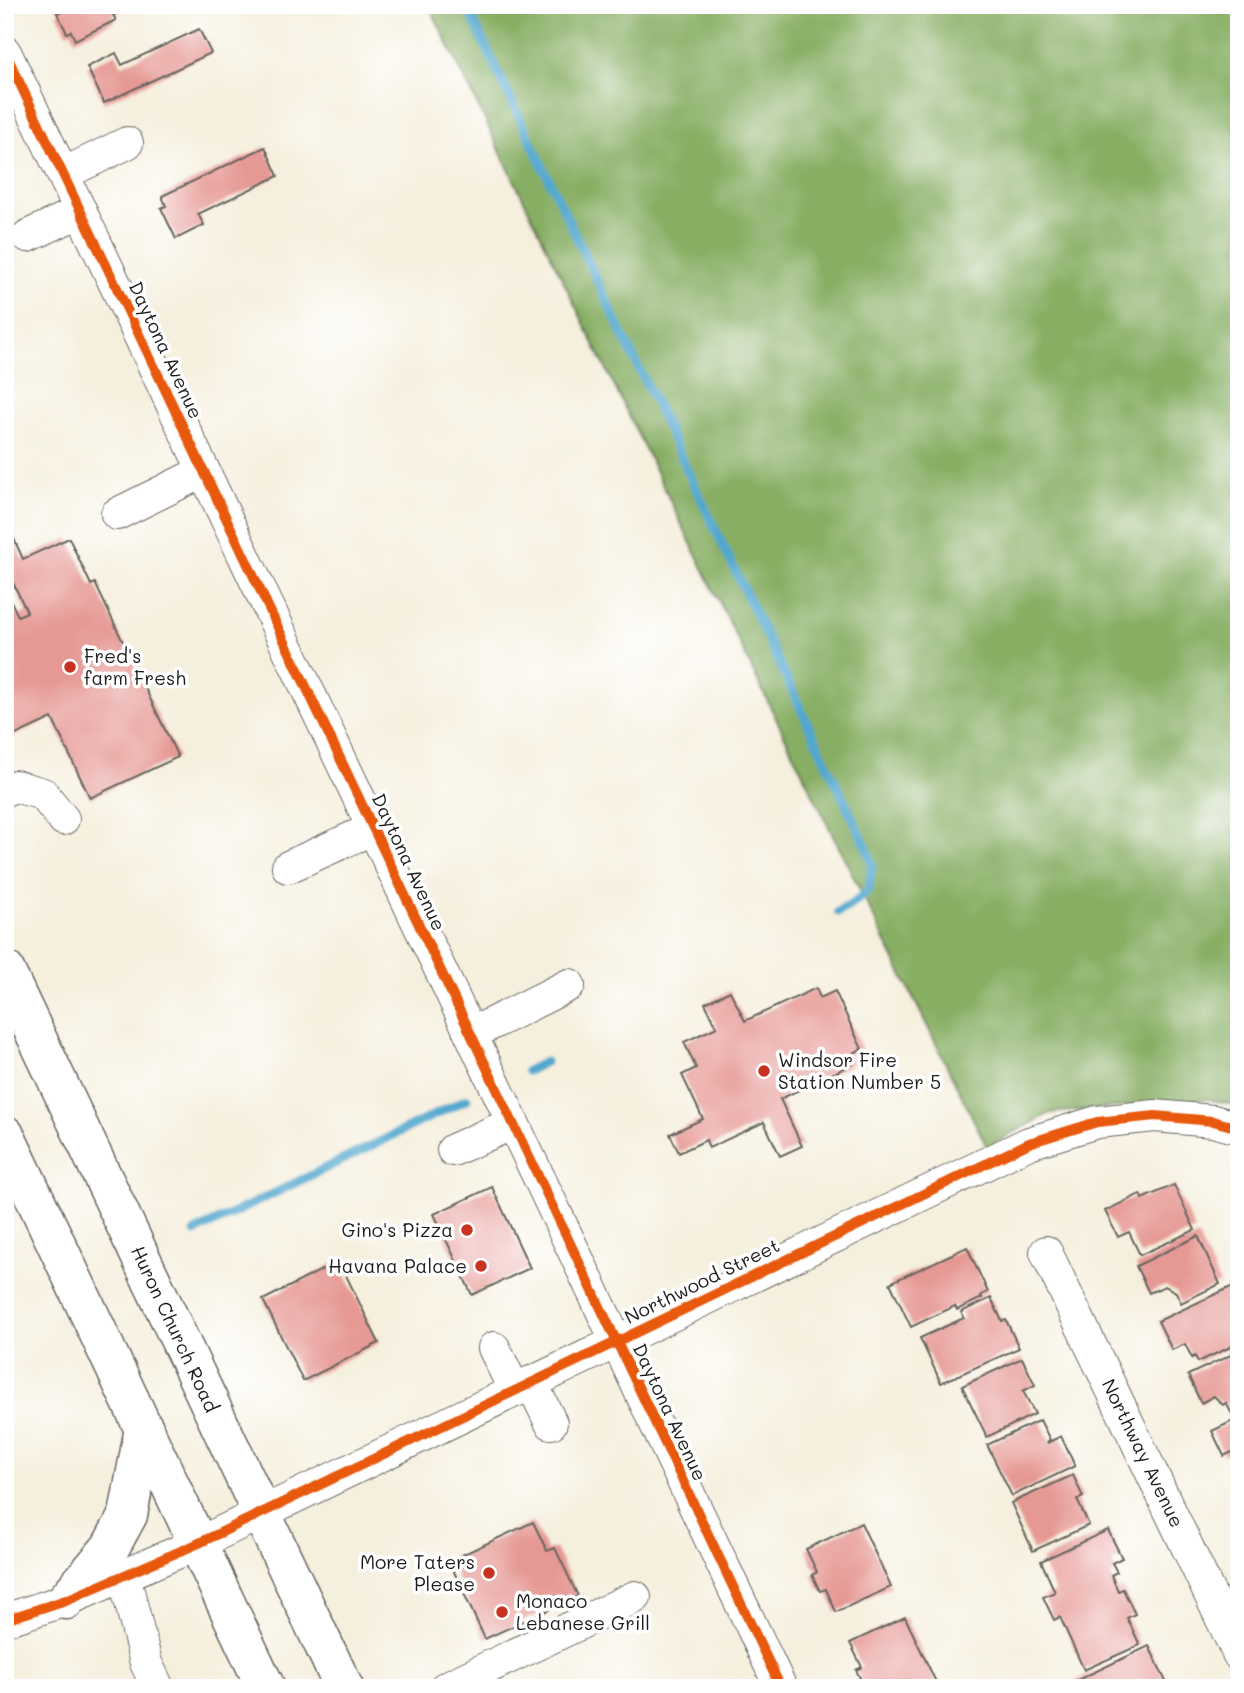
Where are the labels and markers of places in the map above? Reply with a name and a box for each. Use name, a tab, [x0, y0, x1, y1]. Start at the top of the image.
place label: Fred's farm Fresh	[84, 643, 186, 690]
marker: Fred's farm Fresh	[62, 659, 78, 675]
place label: Windsor Fire Station Number 5	[778, 1047, 941, 1094]
marker: Windsor Fire Station Number 5	[756, 1063, 772, 1079]
place label: Gino's Pizza	[341, 1217, 453, 1242]
marker: Gino's Pizza	[459, 1222, 475, 1238]
place label: Havana Palace	[328, 1253, 467, 1278]
marker: Havana Palace	[473, 1258, 489, 1274]
place label: More Taters Please	[360, 1549, 475, 1596]
marker: More Taters Please	[481, 1565, 497, 1581]
place label: Monaco Lebanese Grill	[516, 1588, 650, 1635]
marker: Monaco Lebanese Grill	[494, 1604, 510, 1620]

